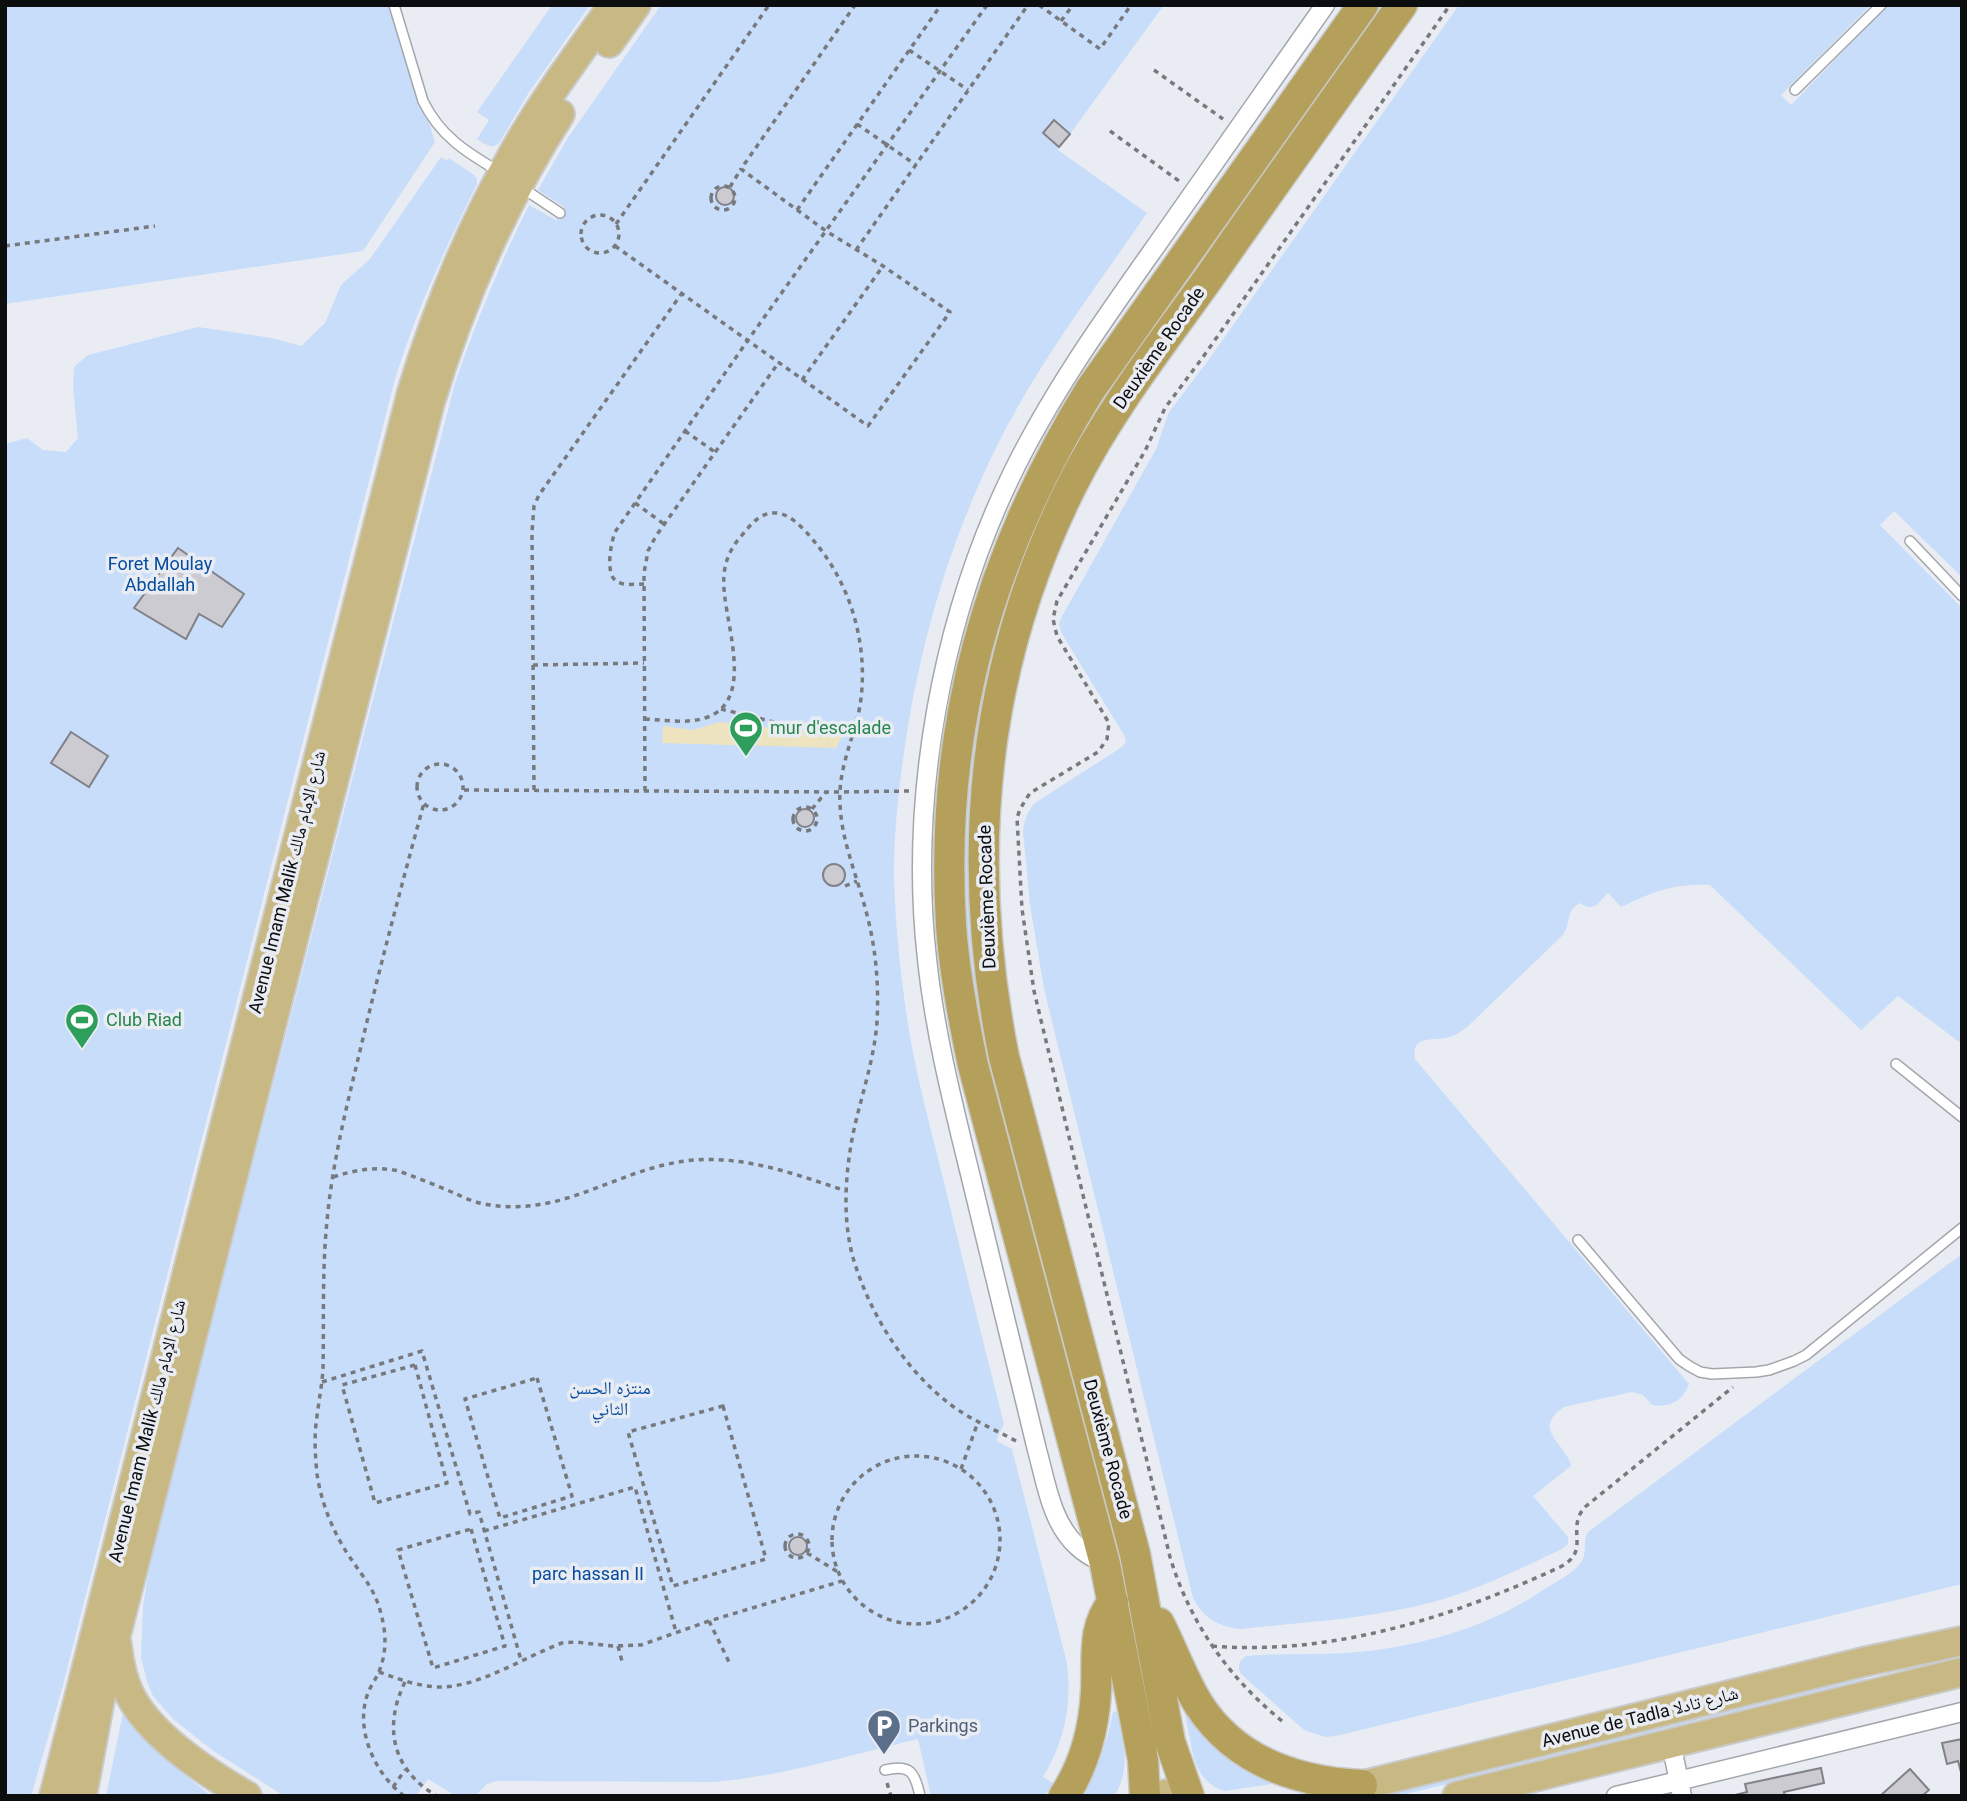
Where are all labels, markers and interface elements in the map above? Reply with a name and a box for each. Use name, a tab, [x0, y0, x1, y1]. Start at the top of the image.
street label: Deuxième Rocade	[1109, 283, 1209, 413]
park label: Foret Moulay Abdallah	[108, 553, 213, 595]
sports icon: mur d'escalade	[727, 709, 765, 758]
place label: mur d'escalade	[770, 717, 891, 738]
street label: Avenue Imam Malik شارع الإمام مالك	[244, 748, 331, 1016]
street label: Deuxième Rocade	[973, 825, 1000, 969]
sports icon: Club Riad	[63, 1001, 101, 1050]
place label: Club Riad	[106, 1009, 182, 1030]
street label: Avenue Imam Malik شارع الإمام مالك	[104, 1297, 191, 1565]
park label: منتزه الحسن الثاني	[569, 1377, 651, 1424]
street label: Deuxième Rocade	[1080, 1377, 1137, 1521]
park label: parc hassan II	[532, 1563, 644, 1584]
street label: Avenue de Tadla شارع تادلا	[1540, 1682, 1740, 1752]
parking icon: Parkings	[865, 1707, 903, 1756]
place label: Parkings	[908, 1715, 978, 1736]

